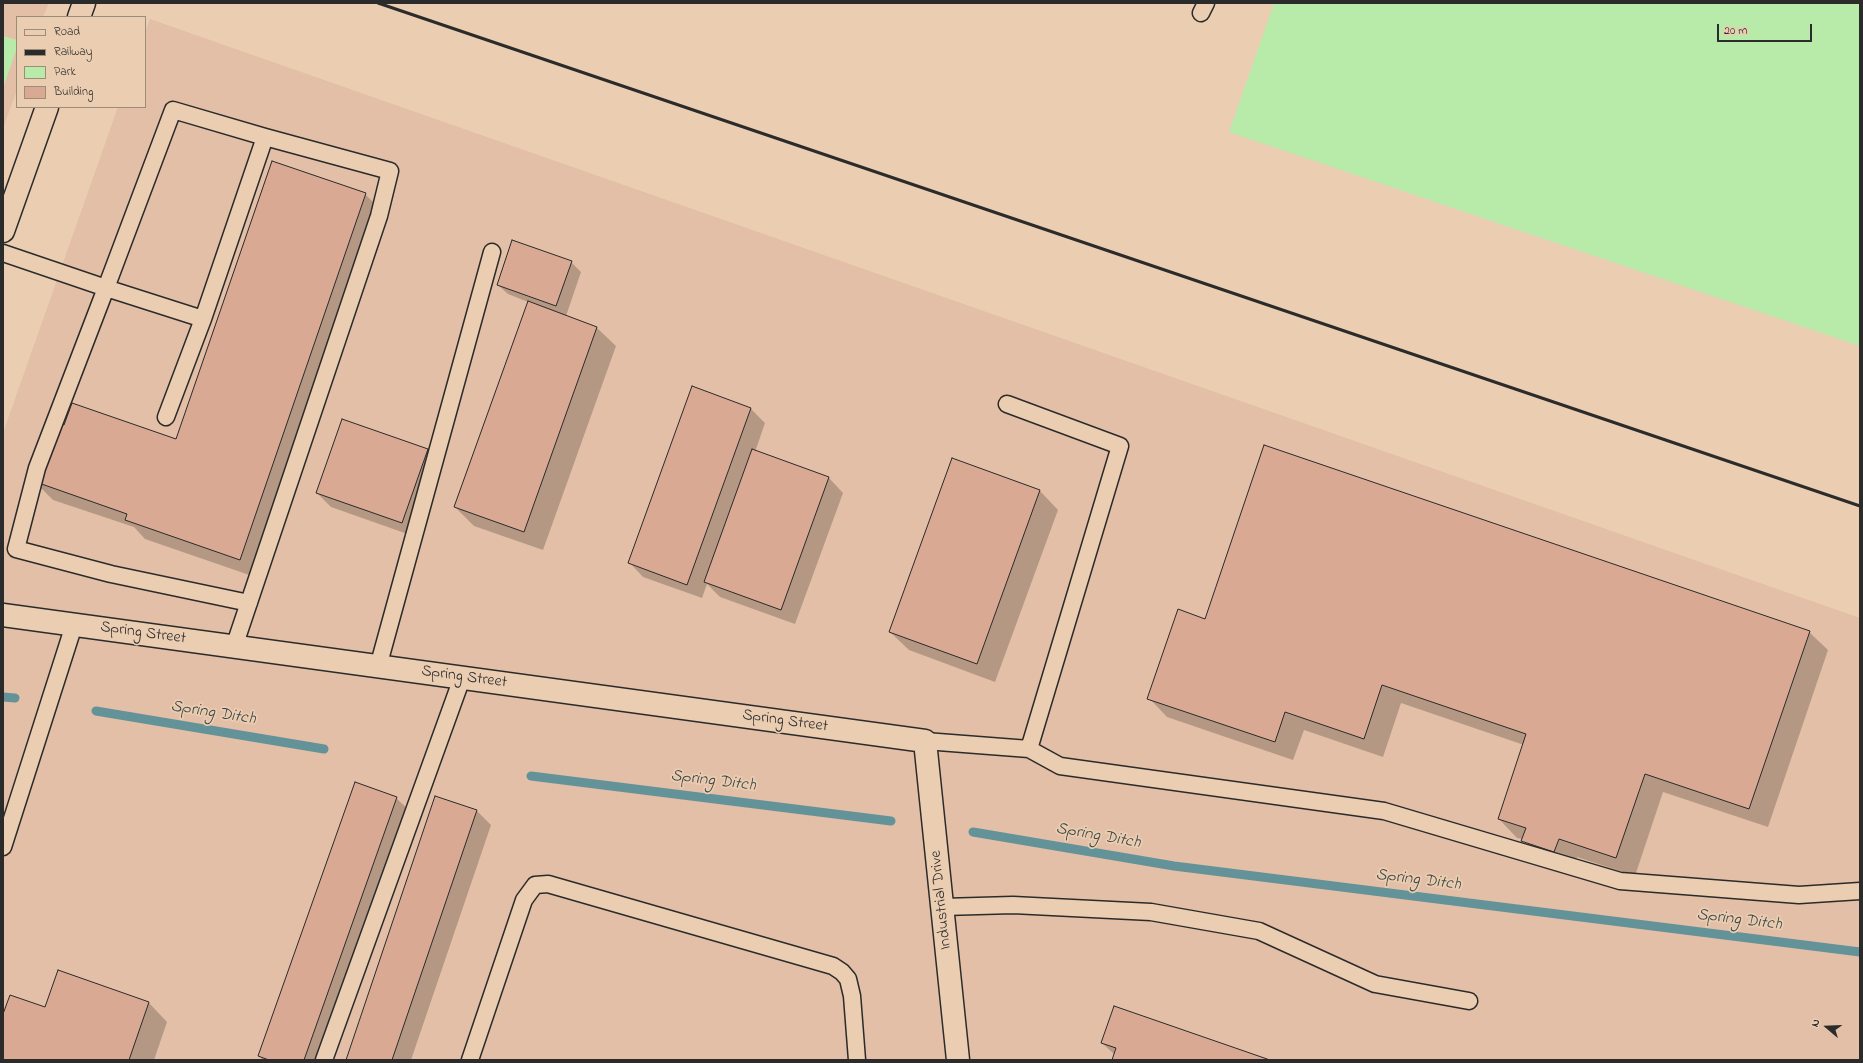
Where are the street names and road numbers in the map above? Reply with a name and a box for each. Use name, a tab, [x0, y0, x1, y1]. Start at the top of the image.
street label: Spring Street	[99, 618, 187, 650]
street label: Spring Street	[420, 662, 508, 694]
street label: Spring Street	[741, 706, 829, 738]
street label: Industrial Drive	[927, 849, 957, 951]

